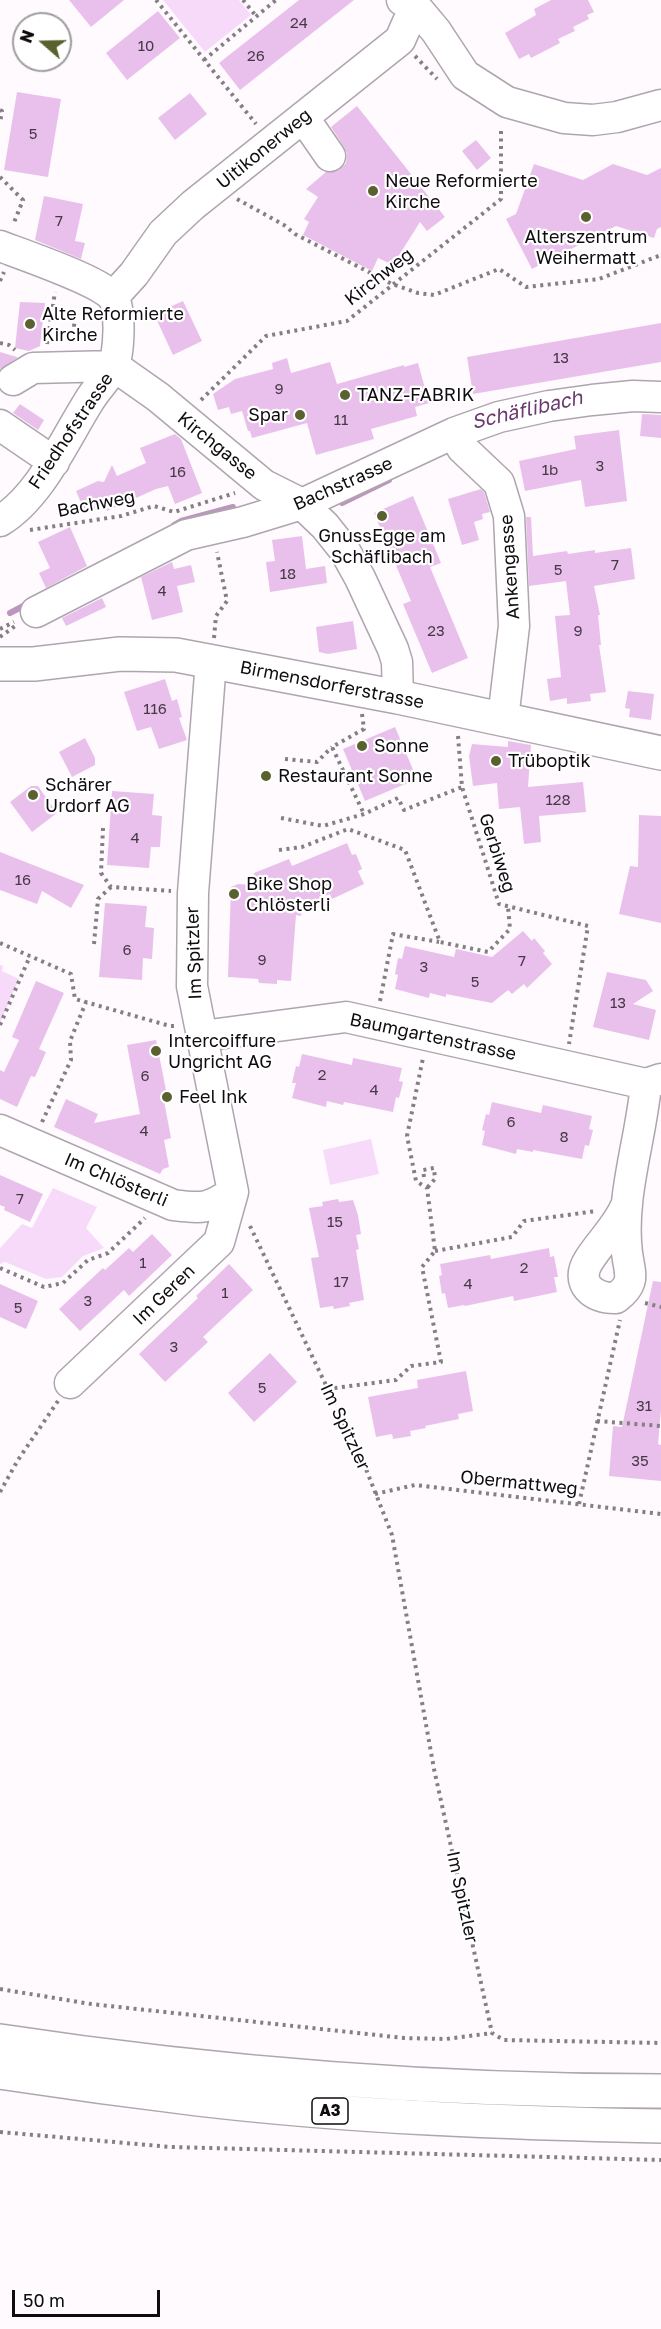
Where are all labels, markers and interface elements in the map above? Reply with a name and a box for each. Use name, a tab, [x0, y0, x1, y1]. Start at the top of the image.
north arrow	[12, 12, 72, 72]
house number: 24	[290, 14, 308, 32]
text: N	[15, 27, 38, 46]
house number: 10	[138, 37, 154, 55]
house number: 26	[247, 47, 265, 65]
street label: Uitikonerweg	[212, 104, 316, 194]
house number: 5	[29, 125, 37, 143]
place label: Neue Reformierte Kirche	[385, 170, 538, 213]
marker: Neue Reformierte Kirche	[366, 184, 380, 198]
marker: Alterszentrum Weihermatt	[579, 210, 593, 224]
house number: 7	[55, 212, 63, 230]
place label: Alterszentrum Weihermatt	[525, 226, 647, 268]
street label: Kirchweg	[341, 244, 417, 310]
place label: Alte Reformierte Kirche	[42, 303, 184, 346]
marker: Alte Reformierte Kirche	[23, 317, 37, 331]
house number: 13	[553, 349, 569, 367]
street label: Friedhofstrasse	[24, 369, 118, 493]
house number: 9	[274, 380, 284, 398]
place label: TANZ-FABRIK	[357, 384, 474, 406]
water label: Schäflibach	[469, 386, 585, 434]
marker: TANZ-FABRIK	[338, 388, 352, 402]
place label: Spar	[248, 404, 288, 426]
street label: Kirchgasse	[173, 407, 261, 485]
marker: Spar	[293, 408, 307, 422]
house number: 11	[334, 411, 348, 429]
street label: Bachstrasse	[290, 452, 396, 516]
house number: 3	[596, 457, 604, 475]
house number: 1b	[542, 461, 558, 479]
house number: 16	[170, 463, 186, 481]
street label: Bachweg	[55, 486, 137, 522]
marker: GnussEgge am Schäflibach	[375, 509, 389, 523]
street label: Ankengasse	[496, 514, 524, 620]
place label: GnussEgge am Schäflibach	[318, 525, 446, 568]
house number: 7	[611, 556, 619, 574]
house number: 5	[554, 561, 562, 579]
house number: 18	[280, 565, 296, 583]
house number: 4	[157, 582, 167, 600]
house number: 23	[427, 622, 445, 640]
house number: 9	[573, 622, 583, 640]
street label: Birmensdorferstrasse	[238, 657, 426, 713]
house number: 116	[143, 700, 167, 718]
place label: Sonne	[374, 735, 429, 757]
marker: Sonne	[355, 739, 369, 753]
place label: Trüboptik	[508, 750, 591, 772]
marker: Trüboptik	[489, 754, 503, 768]
place label: Restaurant Sonne	[278, 765, 433, 787]
marker: Restaurant Sonne	[259, 769, 273, 783]
place label: Schärer Urdorf AG	[45, 774, 130, 816]
marker: Schärer Urdorf AG	[26, 788, 40, 802]
house number: 128	[545, 791, 571, 809]
street label: Gerbiweg	[474, 811, 520, 895]
house number: 4	[130, 829, 140, 847]
house number: 16	[15, 871, 31, 889]
place label: Bike Shop Chlösterli	[246, 873, 332, 916]
marker: Bike Shop Chlösterli	[227, 887, 241, 901]
street label: Im Spitzler	[182, 906, 206, 1000]
house number: 6	[122, 941, 132, 959]
house number: 9	[257, 951, 267, 969]
house number: 7	[518, 952, 526, 970]
house number: 3	[420, 958, 428, 976]
house number: 5	[471, 973, 479, 991]
house number: 13	[610, 994, 626, 1012]
street label: Baumgartenstrasse	[348, 1009, 518, 1065]
place label: Intercoiffure Ungricht AG	[168, 1030, 276, 1072]
marker: Intercoiffure Ungricht AG	[149, 1044, 163, 1058]
house number: 2	[318, 1066, 326, 1084]
house number: 6	[140, 1067, 150, 1085]
house number: 4	[369, 1081, 379, 1099]
place label: Feel Ink	[179, 1086, 248, 1108]
marker: Feel Ink	[160, 1090, 174, 1104]
house number: 6	[506, 1113, 516, 1131]
house number: 4	[139, 1122, 149, 1140]
house number: 8	[559, 1128, 569, 1146]
street label: Im Chlösterli	[61, 1148, 171, 1212]
house number: 7	[16, 1190, 24, 1208]
house number: 15	[327, 1213, 343, 1231]
house number: 1	[139, 1254, 147, 1272]
house number: 2	[520, 1259, 528, 1277]
street label: Im Geren	[129, 1260, 199, 1330]
house number: 17	[333, 1273, 349, 1291]
house number: 4	[463, 1275, 473, 1293]
house number: 1	[221, 1284, 229, 1302]
house number: 3	[84, 1292, 92, 1310]
house number: 5	[14, 1299, 22, 1317]
house number: 3	[170, 1338, 178, 1356]
house number: 5	[258, 1379, 266, 1397]
street label: Im Spitzler	[316, 1380, 374, 1474]
house number: 31	[636, 1397, 652, 1415]
house number: 35	[631, 1452, 649, 1470]
street label: Obermattweg	[459, 1466, 579, 1500]
street label: Im Spitzler	[442, 1849, 482, 1945]
road number: A3	[312, 2098, 348, 2124]
scale bar	[15, 2278, 164, 2316]
text: 50 m	[23, 2289, 65, 2311]

